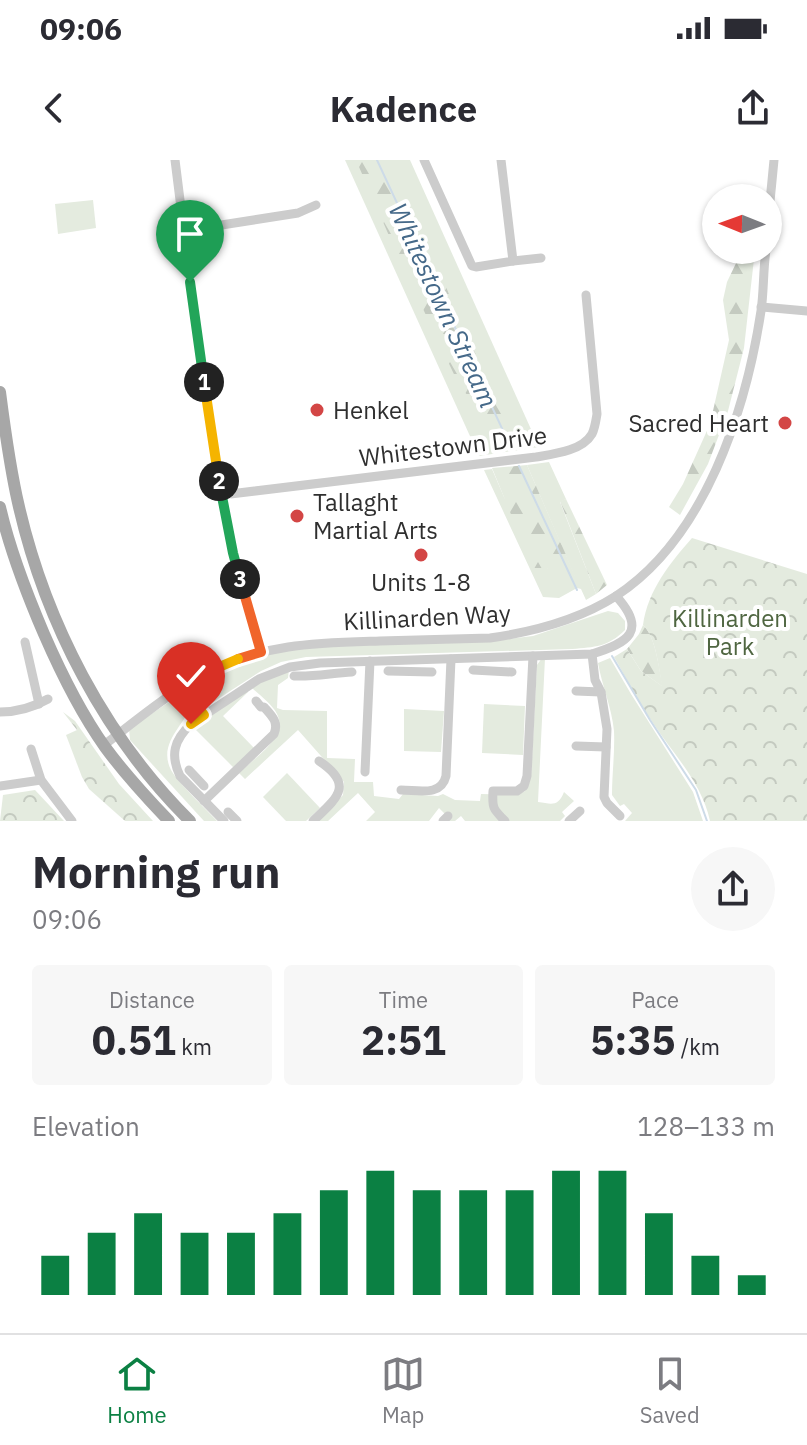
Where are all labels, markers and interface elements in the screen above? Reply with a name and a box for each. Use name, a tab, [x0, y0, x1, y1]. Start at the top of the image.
text: 09:06	[40, 9, 122, 48]
text: Kadence	[330, 85, 477, 132]
icon: back	[32, 86, 76, 130]
icon: share	[731, 86, 775, 130]
north arrow	[702, 184, 782, 264]
map controls	[702, 184, 782, 264]
water label: Whitestown Stream	[382, 197, 506, 413]
pin	[156, 200, 224, 282]
icon: arrive	[168, 212, 212, 256]
pin: 1	[184, 362, 224, 402]
text: 1	[197, 367, 211, 396]
place label: Henkel	[333, 394, 409, 426]
marker: Henkel	[308, 401, 326, 419]
place label: Sacred Heart	[628, 407, 769, 439]
marker: Sacred Heart	[776, 414, 794, 432]
street label: Whitestown Drive	[357, 419, 549, 473]
pin: 2	[199, 461, 239, 501]
text: 2	[212, 466, 226, 495]
place label: Tallaght Martial Arts	[313, 486, 438, 546]
marker: Tallaght Martial Arts	[288, 507, 306, 525]
marker: Units 1-8	[412, 546, 430, 564]
pin: 3	[220, 559, 260, 599]
text: 3	[233, 564, 247, 593]
place label: Units 1-8	[371, 566, 471, 598]
street label: Killinarden Way	[343, 597, 511, 637]
park label: Killinarden Park	[672, 602, 788, 662]
pin	[157, 642, 225, 724]
icon: check	[169, 654, 213, 698]
text: Morning run	[32, 843, 281, 900]
button: share	[691, 847, 775, 931]
text: 09:06	[32, 902, 102, 936]
text: Distance	[109, 985, 195, 1014]
text: Time	[379, 985, 428, 1014]
text: Pace	[631, 985, 679, 1014]
text: 0.51	[92, 1014, 176, 1066]
text: 2:51	[361, 1014, 446, 1066]
text: 5:35	[590, 1014, 676, 1066]
text: km	[176, 1032, 212, 1061]
text: /km	[676, 1032, 720, 1061]
text: Elevation	[32, 1109, 140, 1143]
text: 128–133 m	[637, 1109, 775, 1143]
tab: Home	[107, 1352, 167, 1429]
tab: Map	[381, 1352, 425, 1429]
tab: Saved	[640, 1352, 700, 1429]

